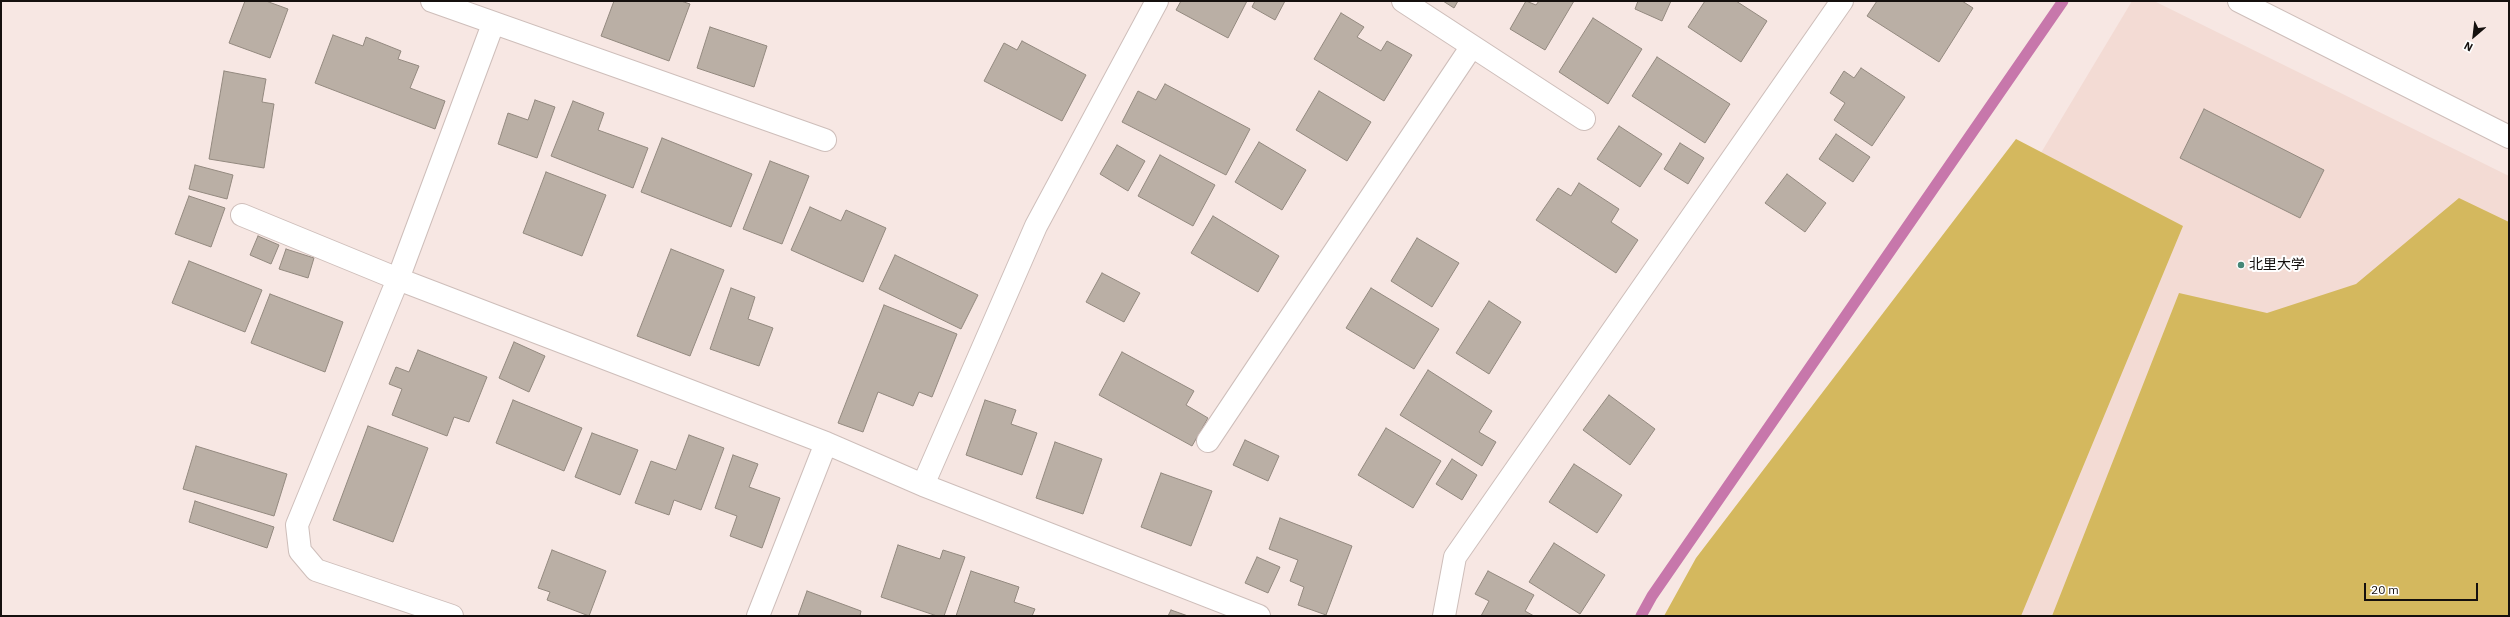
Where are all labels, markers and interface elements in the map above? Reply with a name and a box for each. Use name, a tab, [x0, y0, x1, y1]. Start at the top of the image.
north arrow	[2454, 16, 2494, 56]
text: N	[2462, 39, 2475, 55]
place label: 北里大学	[2249, 257, 2305, 273]
marker: 北里大学	[2236, 260, 2246, 270]
scale bar	[2366, 575, 2480, 601]
text: 20 m	[2371, 582, 2399, 597]

